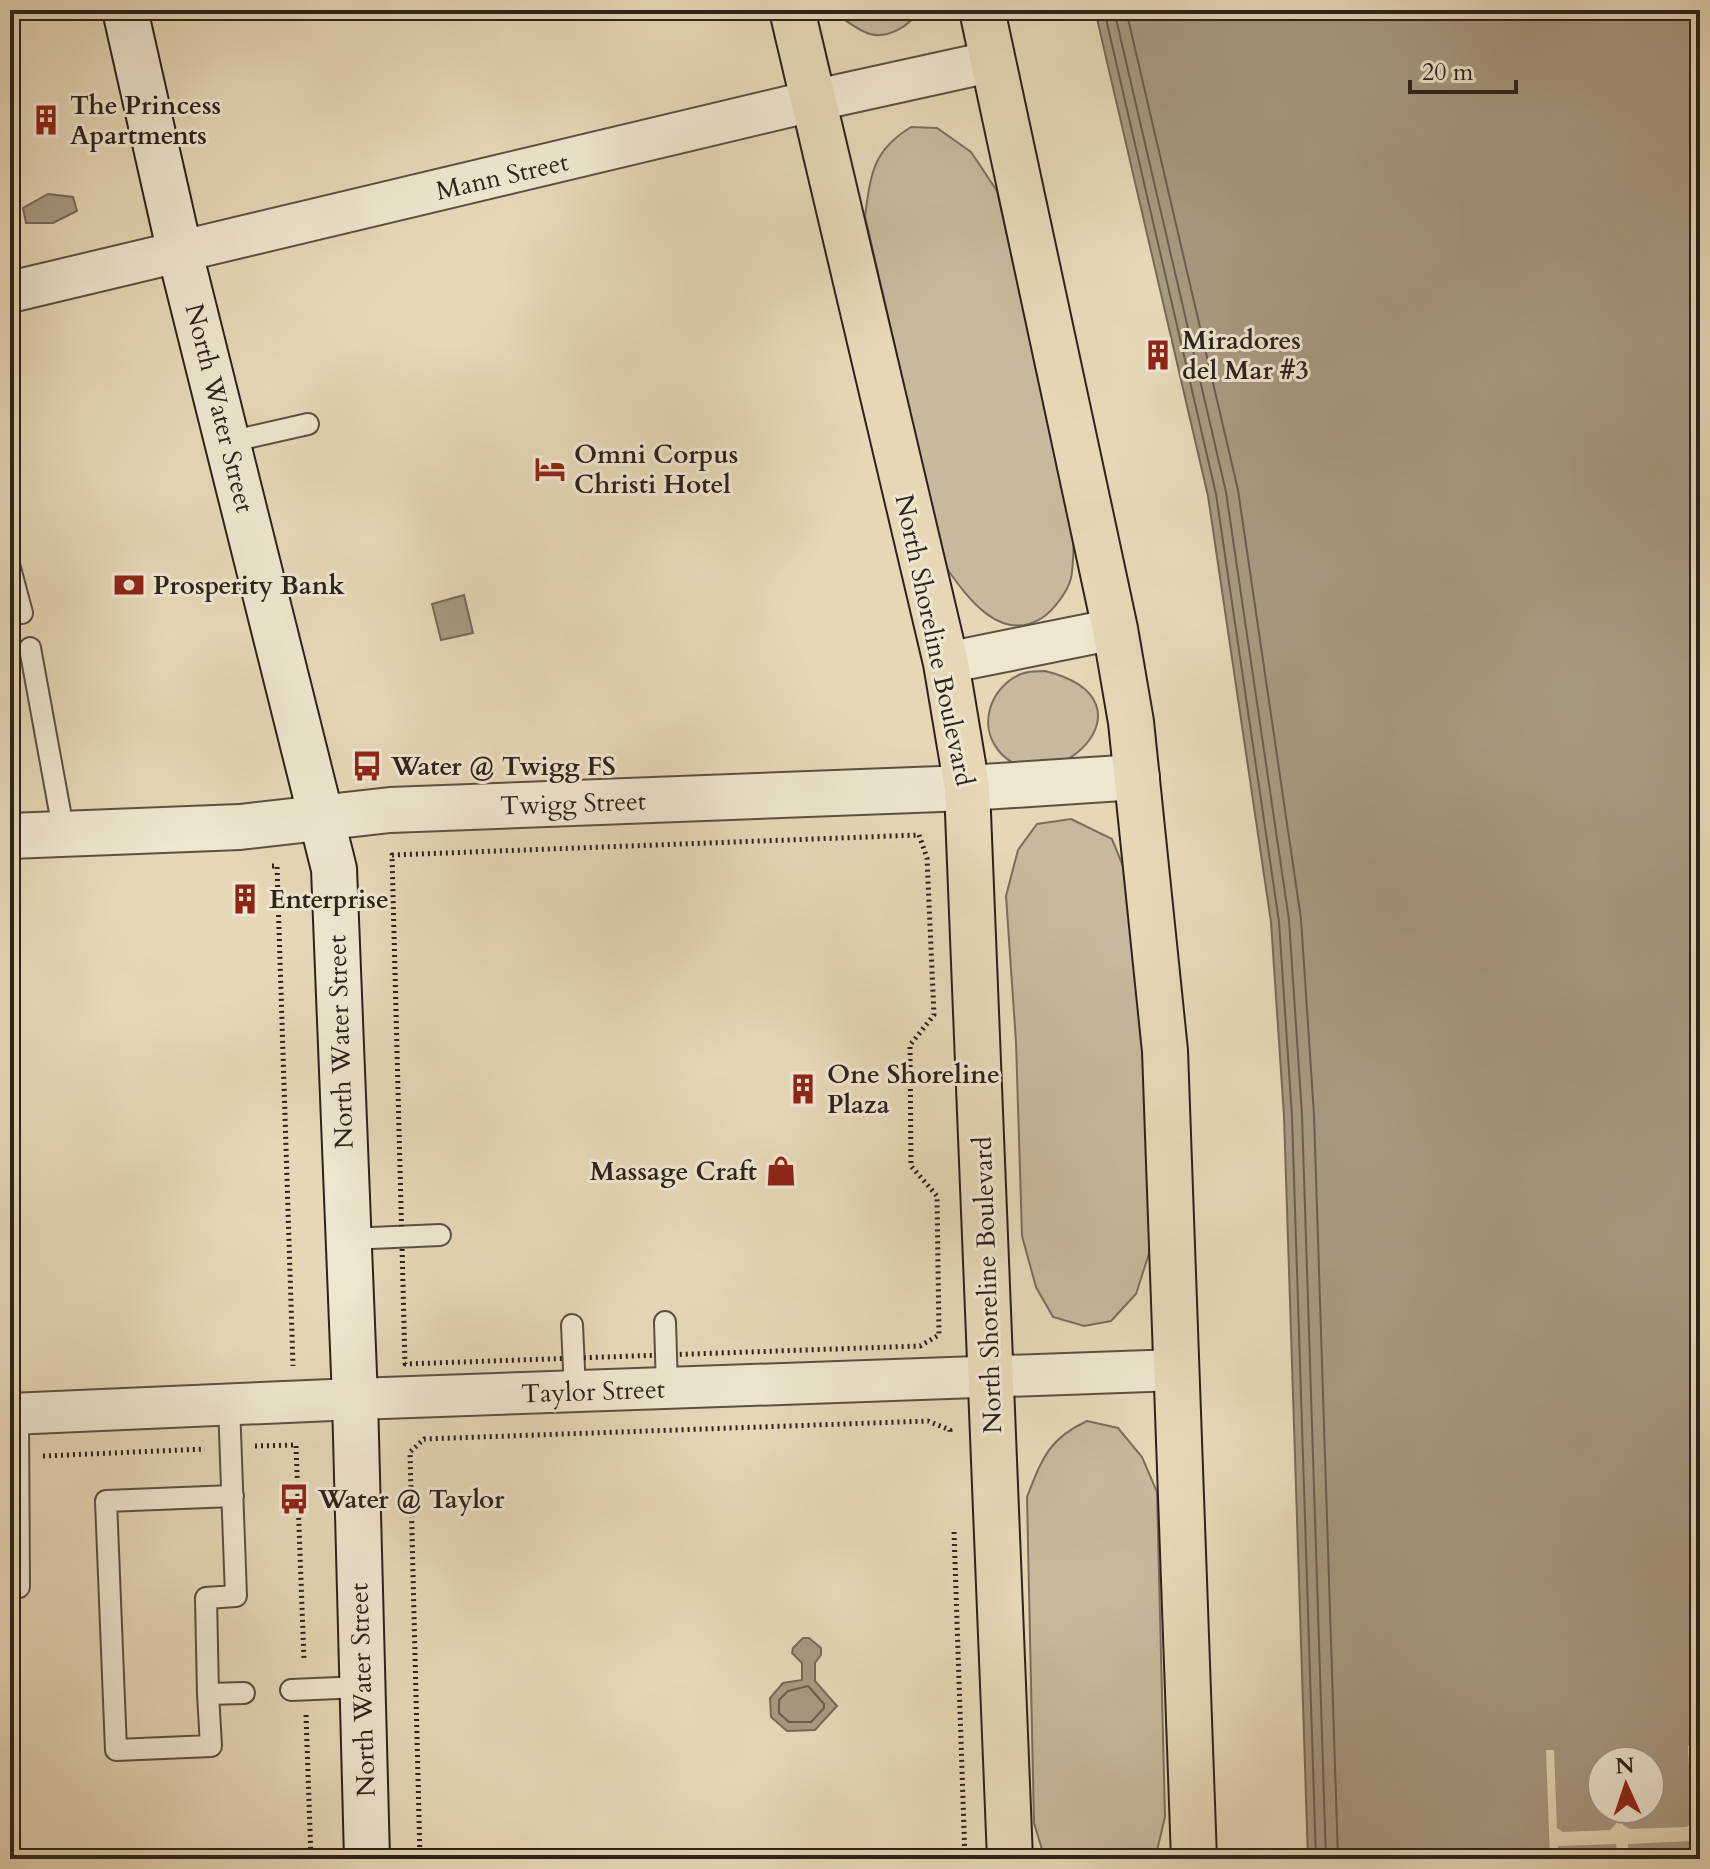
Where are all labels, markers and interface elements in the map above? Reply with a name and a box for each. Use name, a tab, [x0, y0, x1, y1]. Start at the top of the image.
scale bar	[1410, 44, 1516, 94]
text: 20 m	[1422, 56, 1474, 89]
place label: The Princess Apartments	[70, 88, 221, 153]
building icon: The Princess Apartments	[29, 103, 63, 137]
street label: Mann Street	[432, 144, 572, 209]
street label: North Water Street	[177, 300, 262, 516]
place label: Miradores del Mar #3	[1182, 323, 1309, 388]
building icon: Miradores del Mar #3	[1141, 338, 1175, 372]
place label: Omni Corpus Christi Hotel	[574, 437, 738, 502]
hotel icon: Omni Corpus Christi Hotel	[533, 452, 567, 486]
street label: North Shoreline Boulevard	[886, 491, 983, 789]
bank icon: Prosperity Bank	[112, 568, 146, 602]
place label: Prosperity Bank	[153, 568, 345, 603]
bus stop icon: Water @ Twigg FS	[350, 749, 384, 783]
place label: Water @ Twigg FS	[390, 749, 616, 784]
street label: Twigg Street	[499, 783, 647, 824]
building icon: Enterprise	[228, 882, 262, 916]
place label: Enterprise	[269, 882, 389, 917]
street label: North Water Street	[319, 934, 362, 1150]
place label: One Shoreline Plaza	[827, 1057, 1000, 1122]
building icon: One Shoreline Plaza	[786, 1072, 820, 1106]
street label: North Shoreline Boulevard	[965, 1136, 1010, 1434]
place label: Massage Craft	[590, 1154, 757, 1189]
shop icon: Massage Craft	[764, 1154, 798, 1188]
street label: Taylor Street	[521, 1372, 665, 1411]
bus stop icon: Water @ Taylor	[277, 1482, 311, 1516]
place label: Water @ Taylor	[317, 1482, 505, 1517]
street label: North Water Street	[341, 1582, 384, 1798]
north arrow	[1586, 1745, 1666, 1825]
text: N	[1615, 1751, 1635, 1782]

